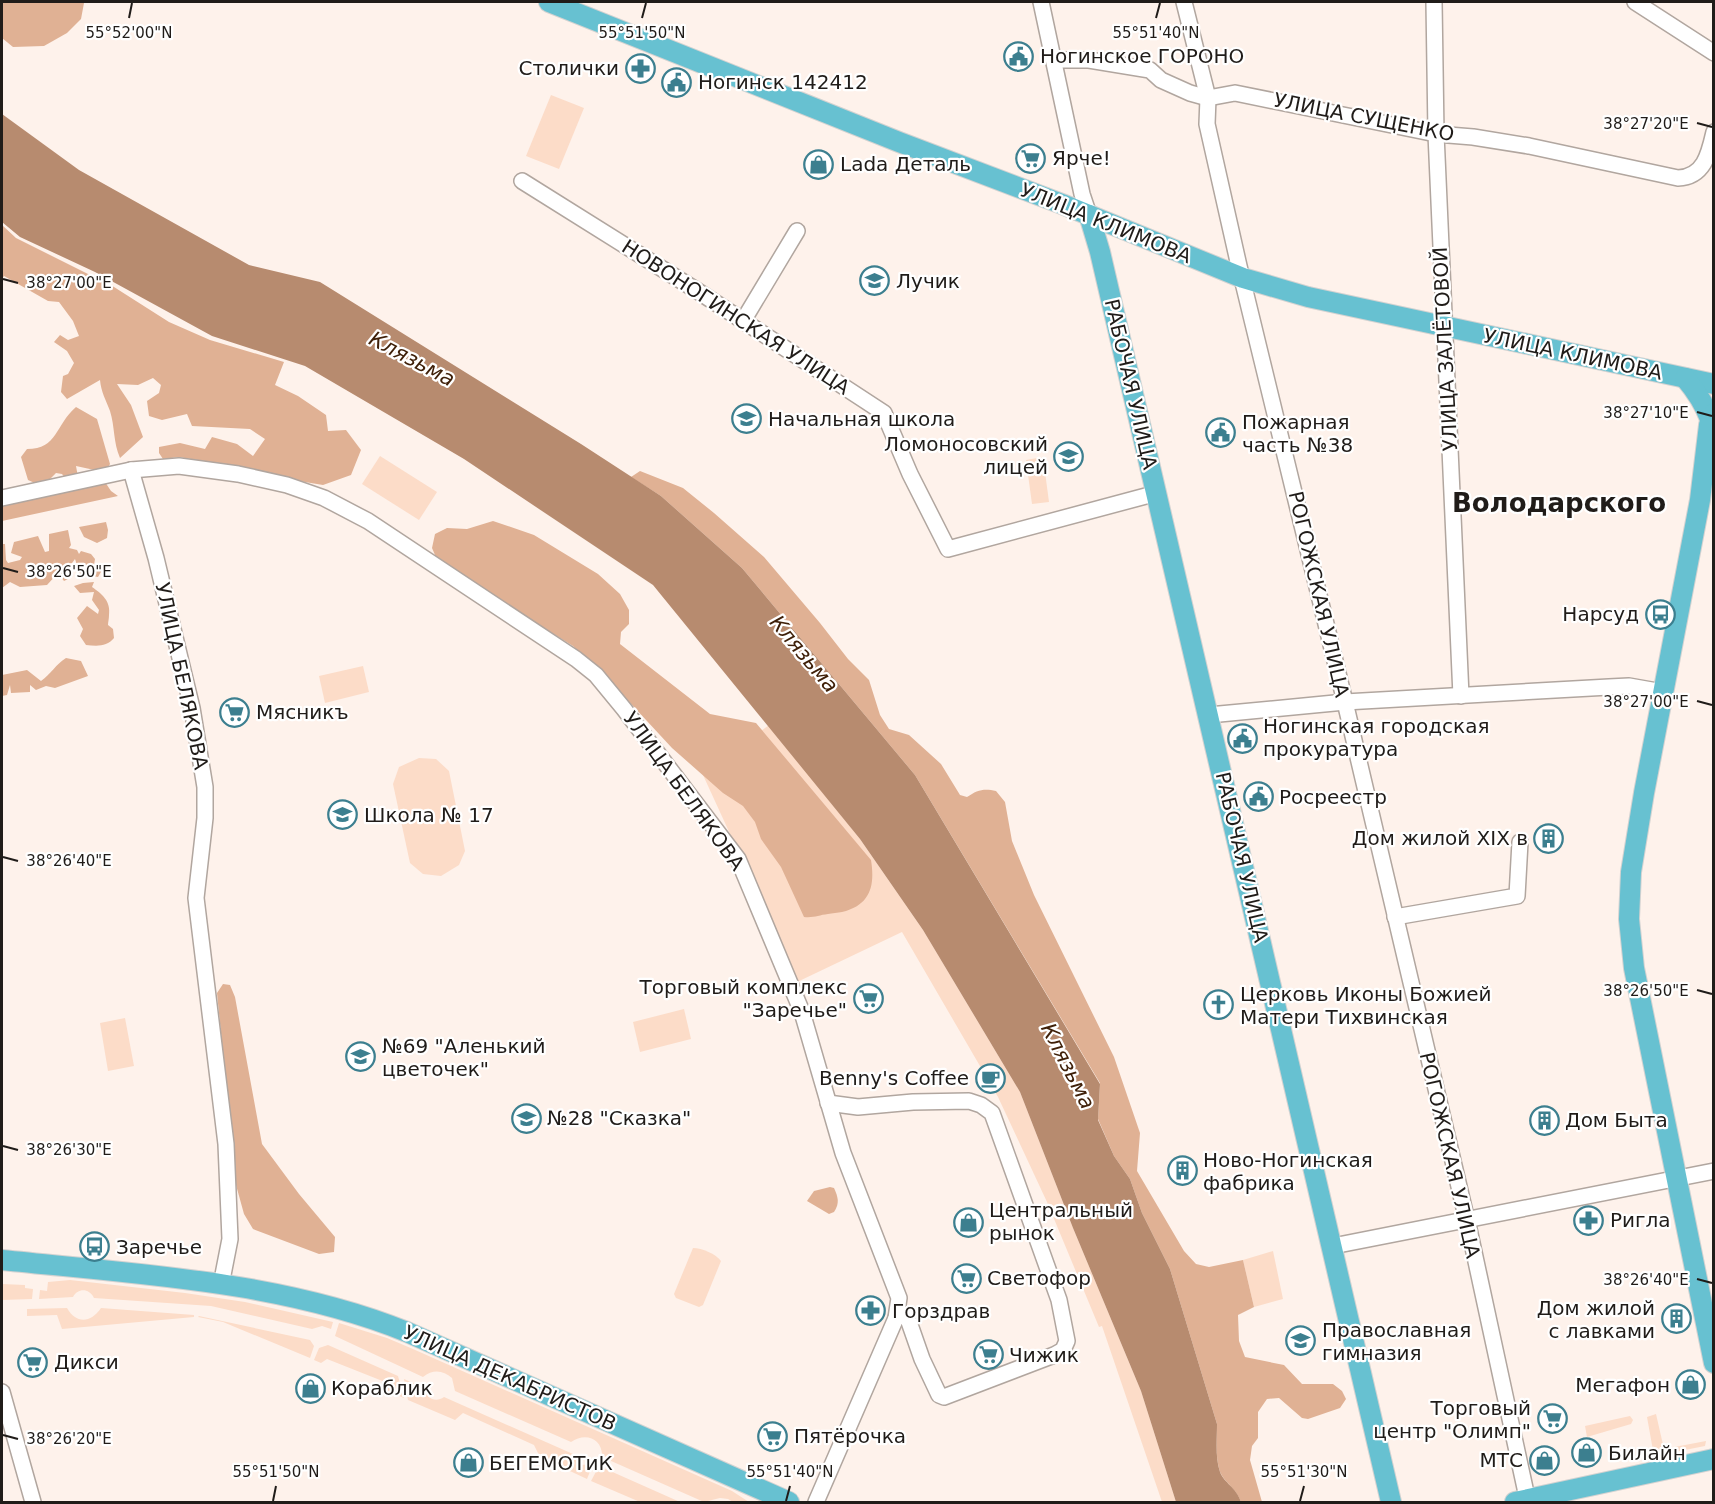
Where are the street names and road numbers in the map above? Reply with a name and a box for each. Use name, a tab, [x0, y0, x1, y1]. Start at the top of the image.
street label: УЛИЦА СУЩЕНКО	[1272, 88, 1456, 146]
street label: УЛИЦА КЛИМОВА	[1017, 178, 1195, 268]
street label: НОВОНОГИНСКАЯ УЛИЦА	[618, 234, 855, 400]
street label: УЛИЦА ЗАЛЁТОВОЙ	[1428, 246, 1462, 452]
street label: РАБОЧАЯ УЛИЦА	[1100, 296, 1162, 472]
street label: УЛИЦА КЛИМОВА	[1481, 323, 1665, 385]
street label: РОГОЖСКАЯ УЛИЦА	[1284, 489, 1354, 700]
street label: УЛИЦА БЕЛЯКОВА	[150, 580, 214, 772]
street label: УЛИЦА БЕЛЯКОВА	[618, 707, 750, 875]
street label: РАБОЧАЯ УЛИЦА	[1211, 769, 1273, 945]
street label: РОГОЖСКАЯ УЛИЦА	[1415, 1050, 1485, 1261]
street label: УЛИЦА ДЕКАБРИСТОВ	[400, 1320, 620, 1436]

